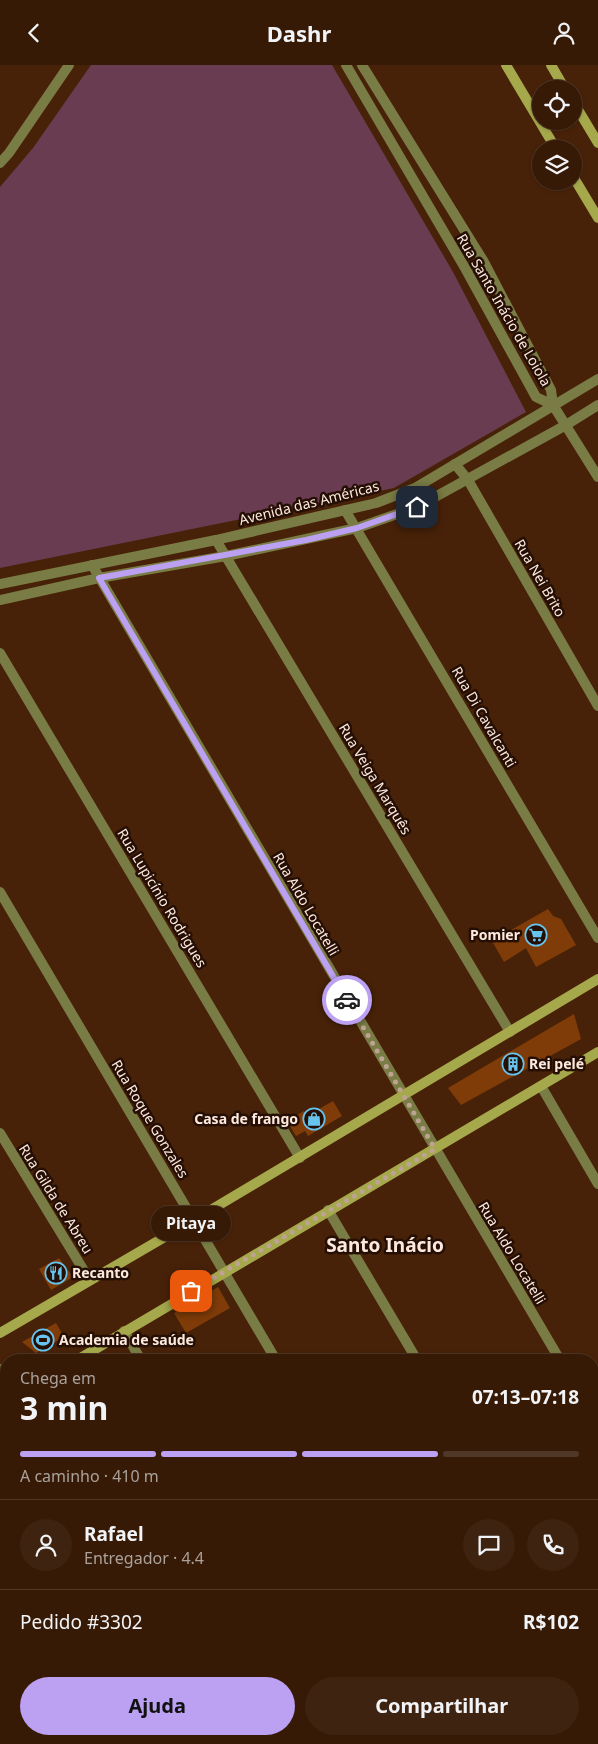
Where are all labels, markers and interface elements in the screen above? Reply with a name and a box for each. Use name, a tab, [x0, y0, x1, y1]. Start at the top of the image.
text: Dashr	[267, 18, 331, 48]
icon: back	[20, 19, 48, 47]
icon: person	[550, 19, 578, 47]
map controls	[532, 80, 582, 190]
button: locate	[532, 80, 582, 130]
button: layers	[532, 140, 582, 190]
street label: Rua Santo Inácio de Loiola	[453, 230, 556, 390]
street label: Avenida das Américas	[237, 476, 381, 529]
pin	[396, 486, 438, 528]
icon: home	[403, 493, 431, 521]
street label: Rua Nei Brito	[511, 535, 570, 620]
street label: Rua Di Cavalcanti	[448, 663, 521, 771]
street label: Rua Veiga Marquês	[335, 720, 416, 838]
street label: Rua Lupicínio Rodrigues	[113, 825, 212, 971]
street label: Rua Aldo Locatelli	[269, 849, 344, 959]
supermarket icon: Pomier	[524, 923, 548, 947]
place label: Pomier	[470, 925, 521, 944]
courier	[322, 975, 372, 1025]
icon: car	[333, 986, 361, 1014]
building icon: Rei pelé	[501, 1052, 525, 1076]
place label: Rei pelé	[529, 1054, 584, 1073]
street label: Rua Roque Gonzales	[108, 1056, 193, 1182]
shop icon: Casa de frango	[302, 1107, 326, 1131]
place label: Casa de frango	[194, 1109, 298, 1128]
street label: Rua Gilda de Abreu	[15, 1140, 98, 1257]
street label: Rua Aldo Locatelli	[474, 1198, 551, 1307]
callout: Pitaya	[151, 1206, 231, 1241]
text: Pitaya	[166, 1212, 216, 1234]
district label: Santo Inácio	[326, 1232, 444, 1258]
restaurant icon: Recanto	[44, 1261, 68, 1285]
place label: Recanto	[72, 1263, 129, 1282]
pin	[170, 1270, 212, 1312]
icon: bag	[177, 1277, 205, 1305]
sports icon: Academia de saúde	[31, 1328, 55, 1352]
place label: Academia de saúde	[59, 1330, 194, 1349]
text: Chega em	[20, 1367, 96, 1389]
text: 07:13–07:18	[472, 1384, 579, 1410]
text: 3 min	[20, 1386, 108, 1429]
text: A caminho · 410 m	[20, 1465, 159, 1487]
button: person	[20, 1519, 72, 1571]
button: chat	[463, 1519, 515, 1571]
button: phone	[527, 1519, 579, 1571]
text: Rafael	[84, 1521, 144, 1547]
text: Entregador · 4.4	[84, 1547, 204, 1569]
text: Pedido #3302	[20, 1609, 143, 1635]
text: R$102	[523, 1609, 579, 1635]
button: Ajuda	[20, 1677, 295, 1735]
button: Compartilhar	[305, 1677, 579, 1735]

